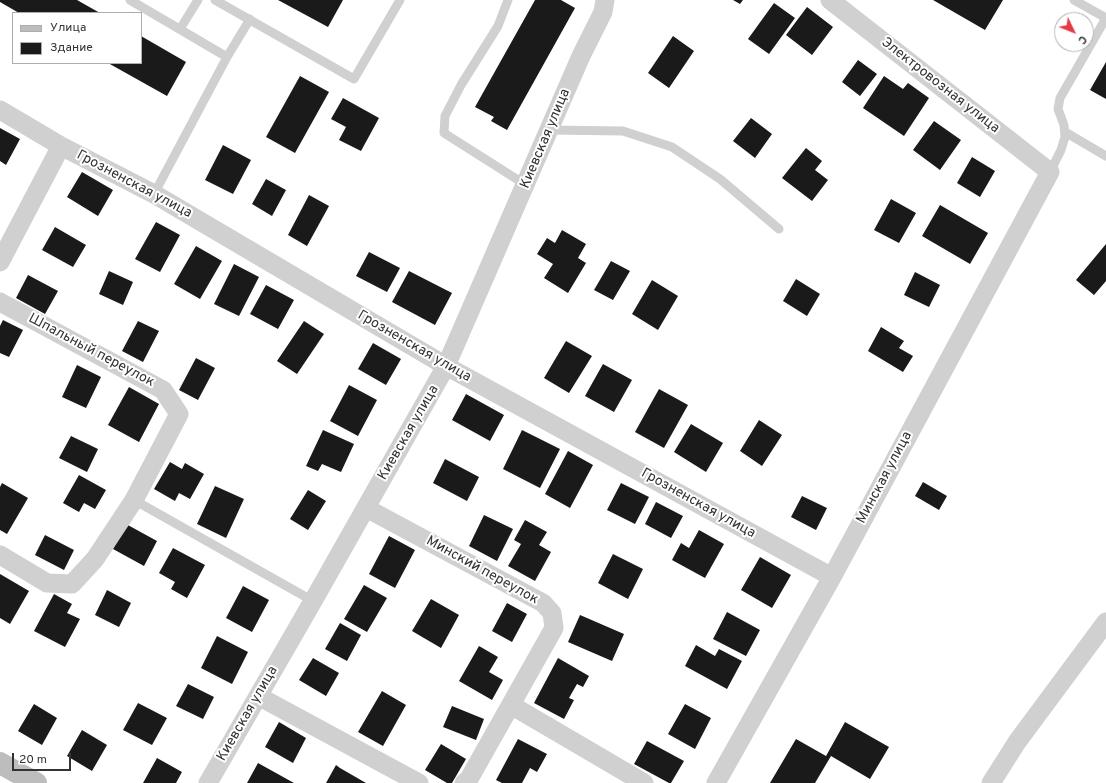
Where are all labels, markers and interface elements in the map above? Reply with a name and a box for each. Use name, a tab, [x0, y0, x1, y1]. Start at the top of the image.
legend	[12, 12, 142, 64]
north arrow	[1054, 12, 1094, 52]
text: Улица	[50, 20, 86, 36]
text: С	[1075, 32, 1090, 47]
street label: Электровозная улица	[877, 35, 1003, 137]
text: Здание	[50, 40, 93, 56]
street label: Киевская улица	[517, 87, 575, 191]
street label: Грозненская улица	[73, 147, 195, 223]
street label: Грозненская улица	[354, 308, 474, 386]
street label: Шпальный переулок	[25, 311, 157, 391]
street label: Киевская улица	[375, 383, 443, 483]
street label: Минская улица	[854, 429, 916, 527]
street label: Грозненская улица	[638, 466, 758, 542]
street label: Минский переулок	[423, 533, 541, 609]
street label: Киевская улица	[214, 664, 282, 764]
scale bar	[14, 745, 73, 771]
text: 20 m	[19, 752, 47, 768]

